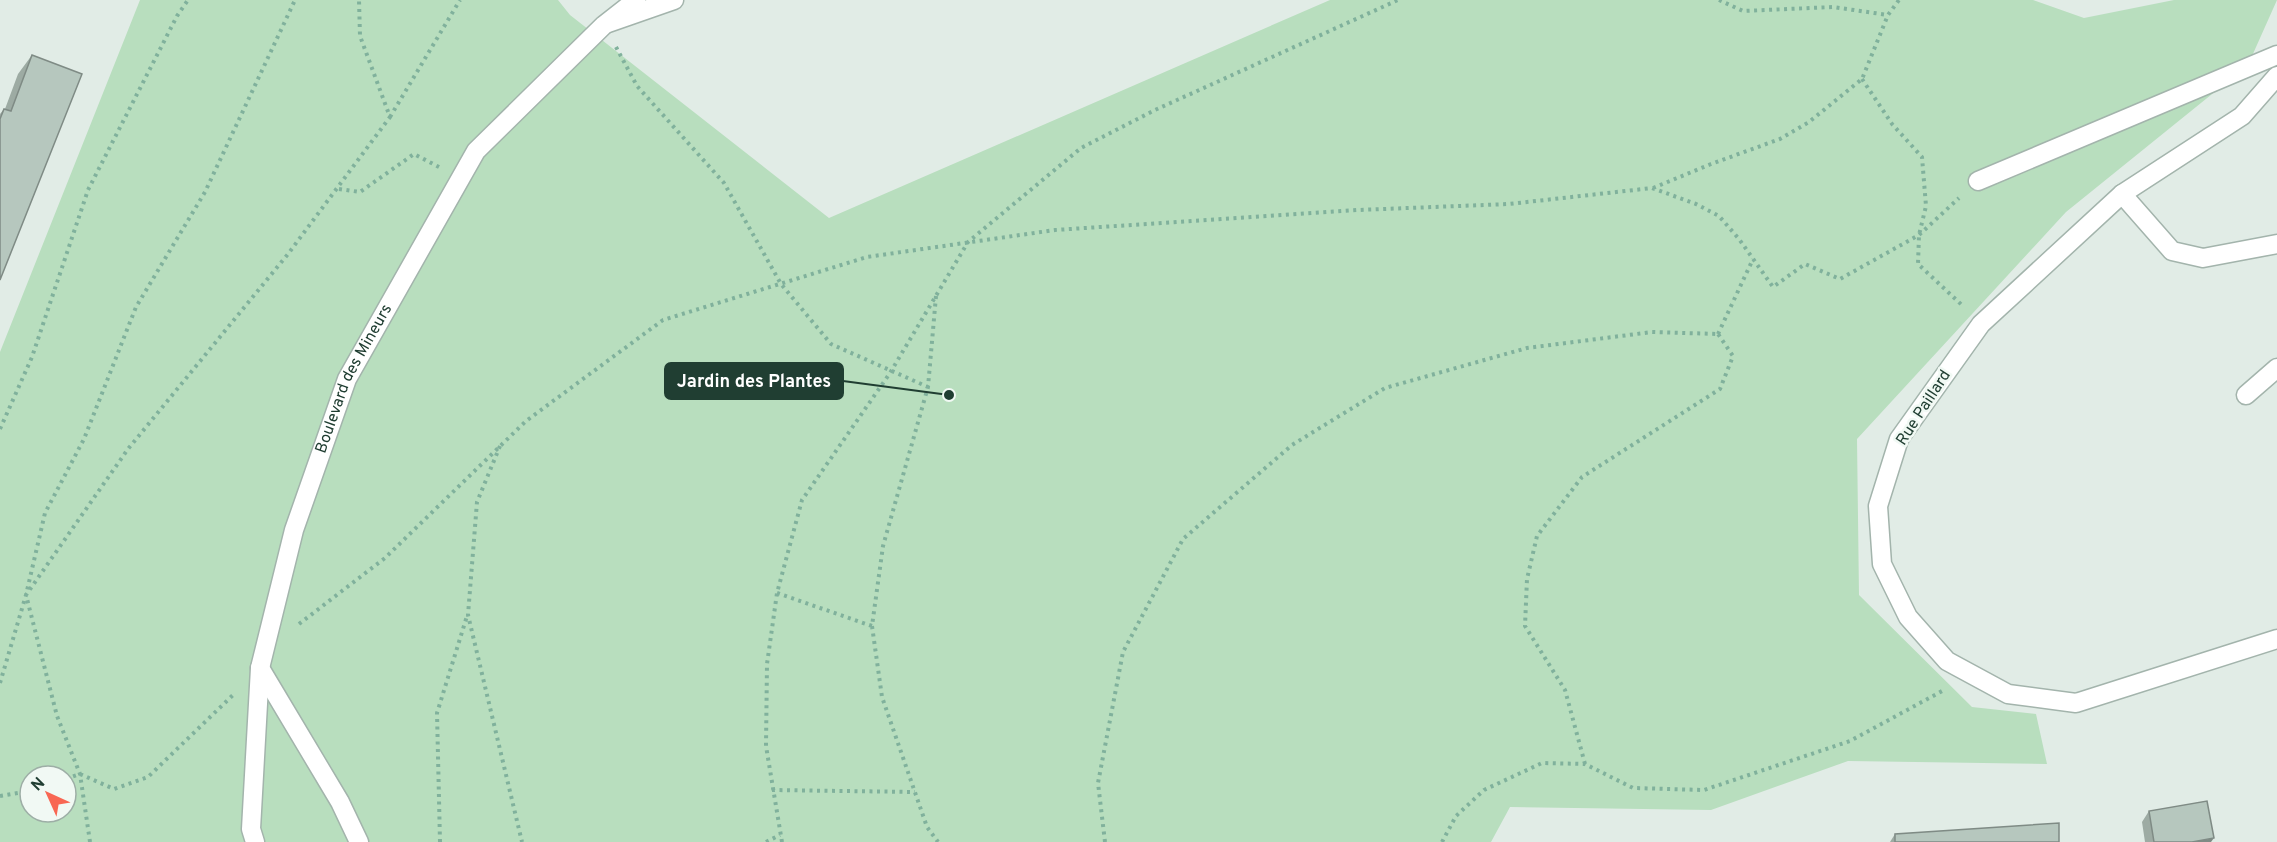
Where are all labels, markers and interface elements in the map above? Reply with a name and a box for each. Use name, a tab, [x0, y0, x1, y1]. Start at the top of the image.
street label: Boulevard des Mineurs	[312, 301, 397, 456]
callout: Jardin des Plantes	[665, 363, 843, 399]
street label: Rue Paillard	[1892, 367, 1956, 449]
text: Jardin des Plantes	[677, 371, 831, 394]
north arrow	[18, 764, 78, 824]
text: N	[28, 774, 50, 796]

